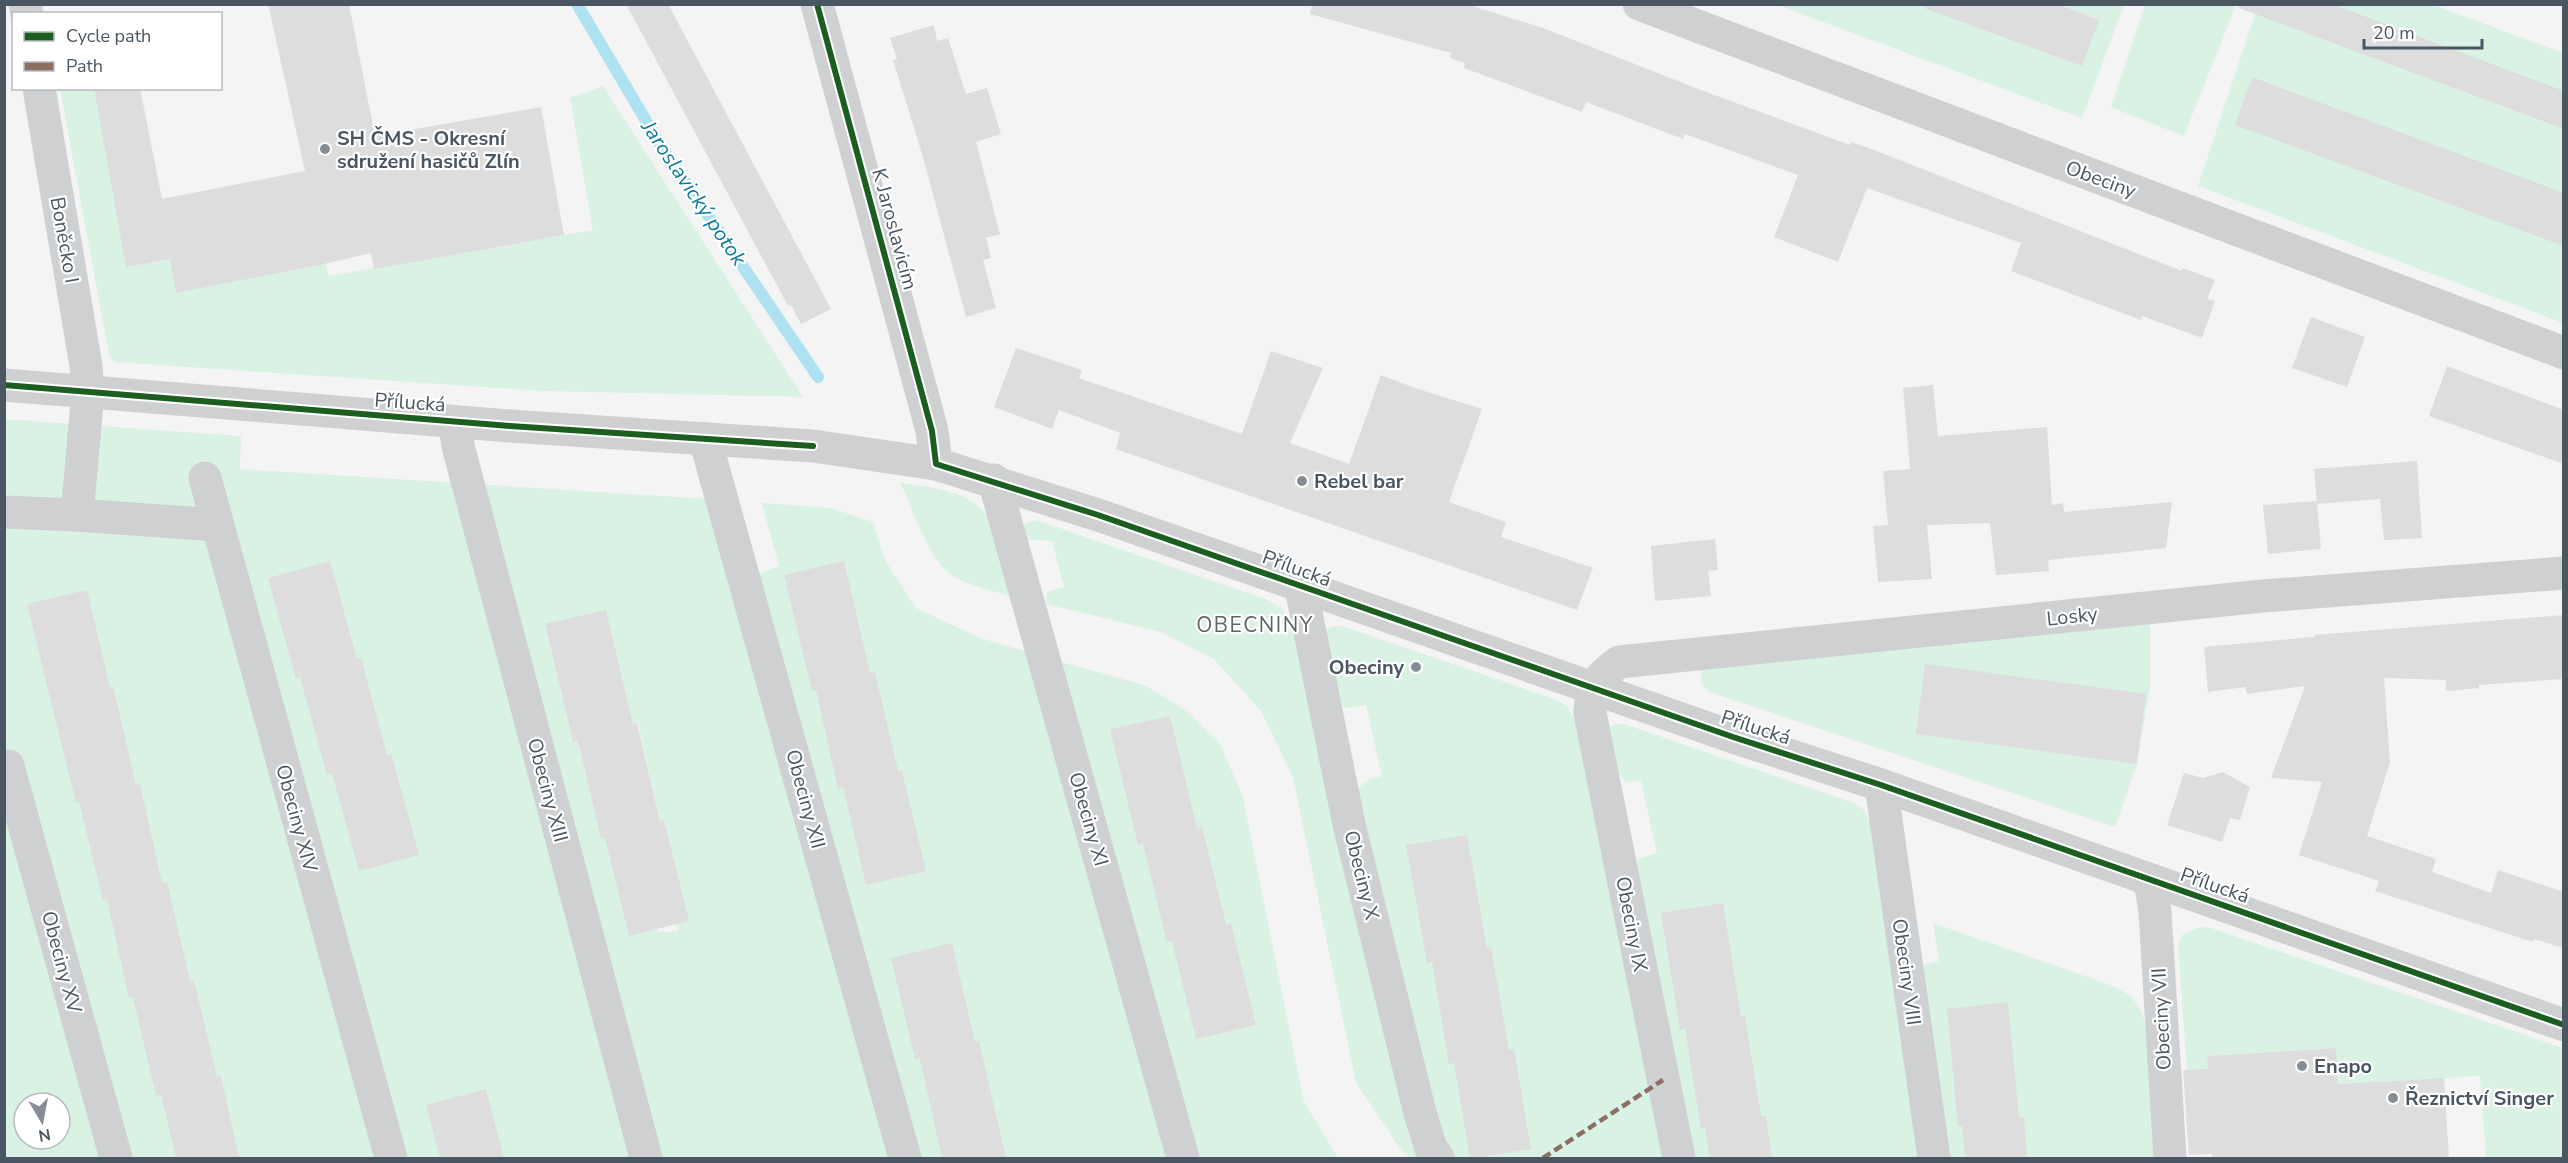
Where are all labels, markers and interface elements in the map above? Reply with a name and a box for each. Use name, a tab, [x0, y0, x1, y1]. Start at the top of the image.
legend	[12, 12, 222, 90]
scale bar	[2364, 12, 2482, 50]
text: 20 m	[2373, 21, 2415, 45]
text: Cycle path	[66, 24, 151, 48]
text: Path	[66, 54, 103, 78]
water label: Jaroslavický potok	[634, 114, 753, 271]
place label: SH ČMS - Okresní sdružení hasičů Zlín	[337, 125, 520, 175]
marker: SH ČMS - Okresní sdružení hasičů Zlín	[318, 142, 332, 156]
street label: Obeciny	[2062, 154, 2140, 205]
street label: K Jaroslavicím	[865, 165, 924, 293]
street label: Boněcko I	[44, 195, 85, 285]
street label: Přílucká	[373, 387, 447, 418]
place label: Rebel bar	[1314, 468, 1404, 495]
marker: Rebel bar	[1295, 474, 1309, 488]
street label: Přílucká	[1259, 544, 1335, 593]
street label: Losky	[2045, 600, 2100, 633]
district label: OBECNINY	[1196, 611, 1314, 639]
place label: Obeciny	[1329, 654, 1404, 681]
marker: Obeciny	[1409, 660, 1423, 674]
street label: Přílucká	[1718, 704, 1794, 751]
street label: Obeciny XIII	[521, 735, 574, 845]
street label: Obeciny XII	[779, 747, 832, 852]
street label: Obeciny XIV	[269, 761, 324, 875]
street label: Obeciny XI	[1062, 769, 1115, 869]
street label: Obeciny X	[1337, 828, 1386, 923]
street label: Přílucká	[2177, 861, 2253, 910]
street label: Obeciny IX	[1609, 874, 1654, 974]
street label: Obeciny XV	[35, 908, 88, 1016]
street label: Obeciny VIII	[1886, 917, 1927, 1027]
street label: Obeciny VII	[2145, 967, 2178, 1071]
place label: Enapo	[2314, 1053, 2372, 1080]
marker: Enapo	[2295, 1059, 2309, 1073]
place label: Řeznictví Singer	[2405, 1085, 2554, 1112]
north arrow	[12, 1091, 72, 1151]
marker: Řeznictví Singer	[2386, 1091, 2400, 1105]
text: N	[37, 1123, 52, 1147]

